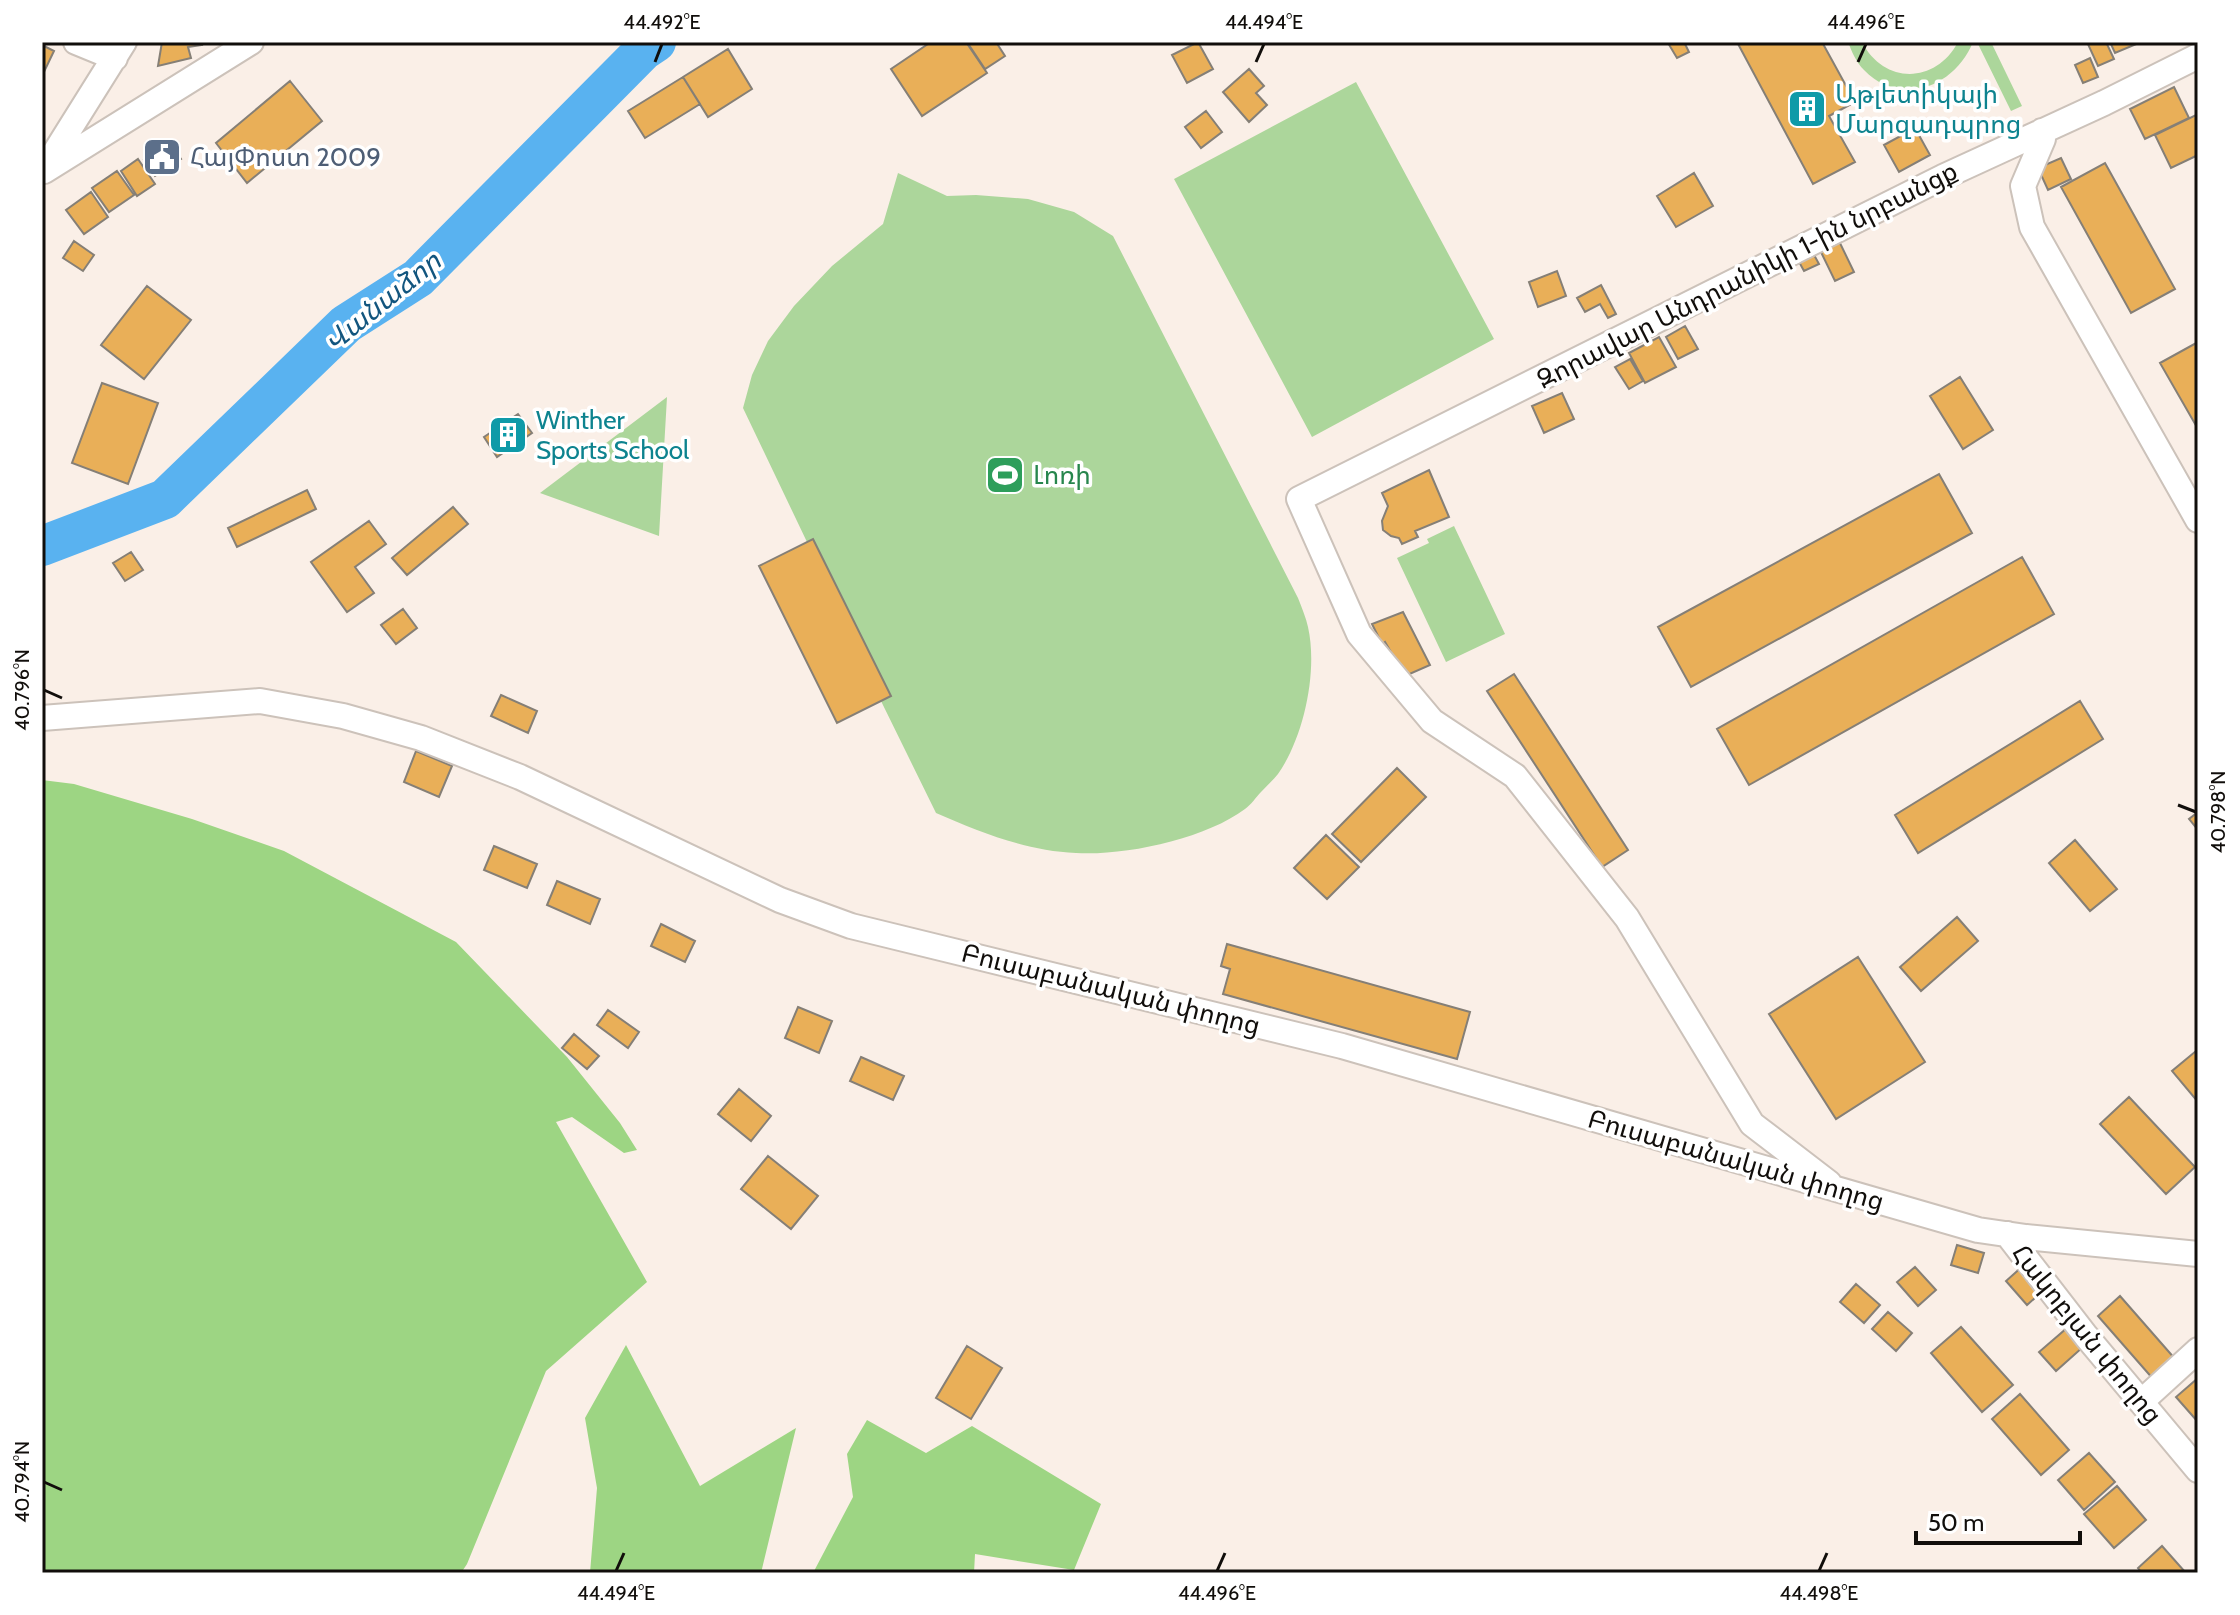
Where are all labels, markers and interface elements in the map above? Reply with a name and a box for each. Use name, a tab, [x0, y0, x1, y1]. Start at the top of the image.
text: 44.492°E	[623, 10, 701, 34]
text: 44.494°E	[1225, 10, 1303, 34]
text: 44.496°E	[1827, 10, 1905, 34]
place label: Աթլետիկայի Մարզադպրոց	[1835, 78, 2021, 140]
building icon: Աթլետիկայի Մարզադպրոց	[1786, 88, 1828, 130]
public building icon: ՀայՓոստ 2009	[141, 136, 183, 178]
place label: ՀայՓոստ 2009	[190, 141, 381, 173]
street label: Զորավար Անդրանիկի 1-ին նրբանցք	[1531, 154, 1963, 396]
water label: Վանաձոր	[317, 243, 448, 358]
place label: Winther Sports School	[536, 404, 689, 466]
building icon: Winther Sports School	[487, 414, 529, 456]
sports icon: Լոռի	[984, 454, 1026, 496]
place label: Լոռի	[1033, 459, 1091, 491]
text: 40.796°N	[10, 649, 34, 731]
text: 40.798°N	[2206, 771, 2230, 853]
street label: Բուսաբանական փողոց	[958, 936, 1264, 1042]
street label: Բուսաբանական փողոց	[1584, 1102, 1888, 1218]
street label: Հակոբյան փողոց	[2005, 1238, 2169, 1430]
text: 40.794°N	[10, 1441, 34, 1523]
scale bar	[1916, 1495, 2080, 1545]
text: 50 m	[1928, 1508, 1984, 1537]
text: 44.494°E	[577, 1581, 655, 1605]
text: 44.496°E	[1178, 1581, 1256, 1605]
text: 44.498°E	[1780, 1581, 1858, 1605]

